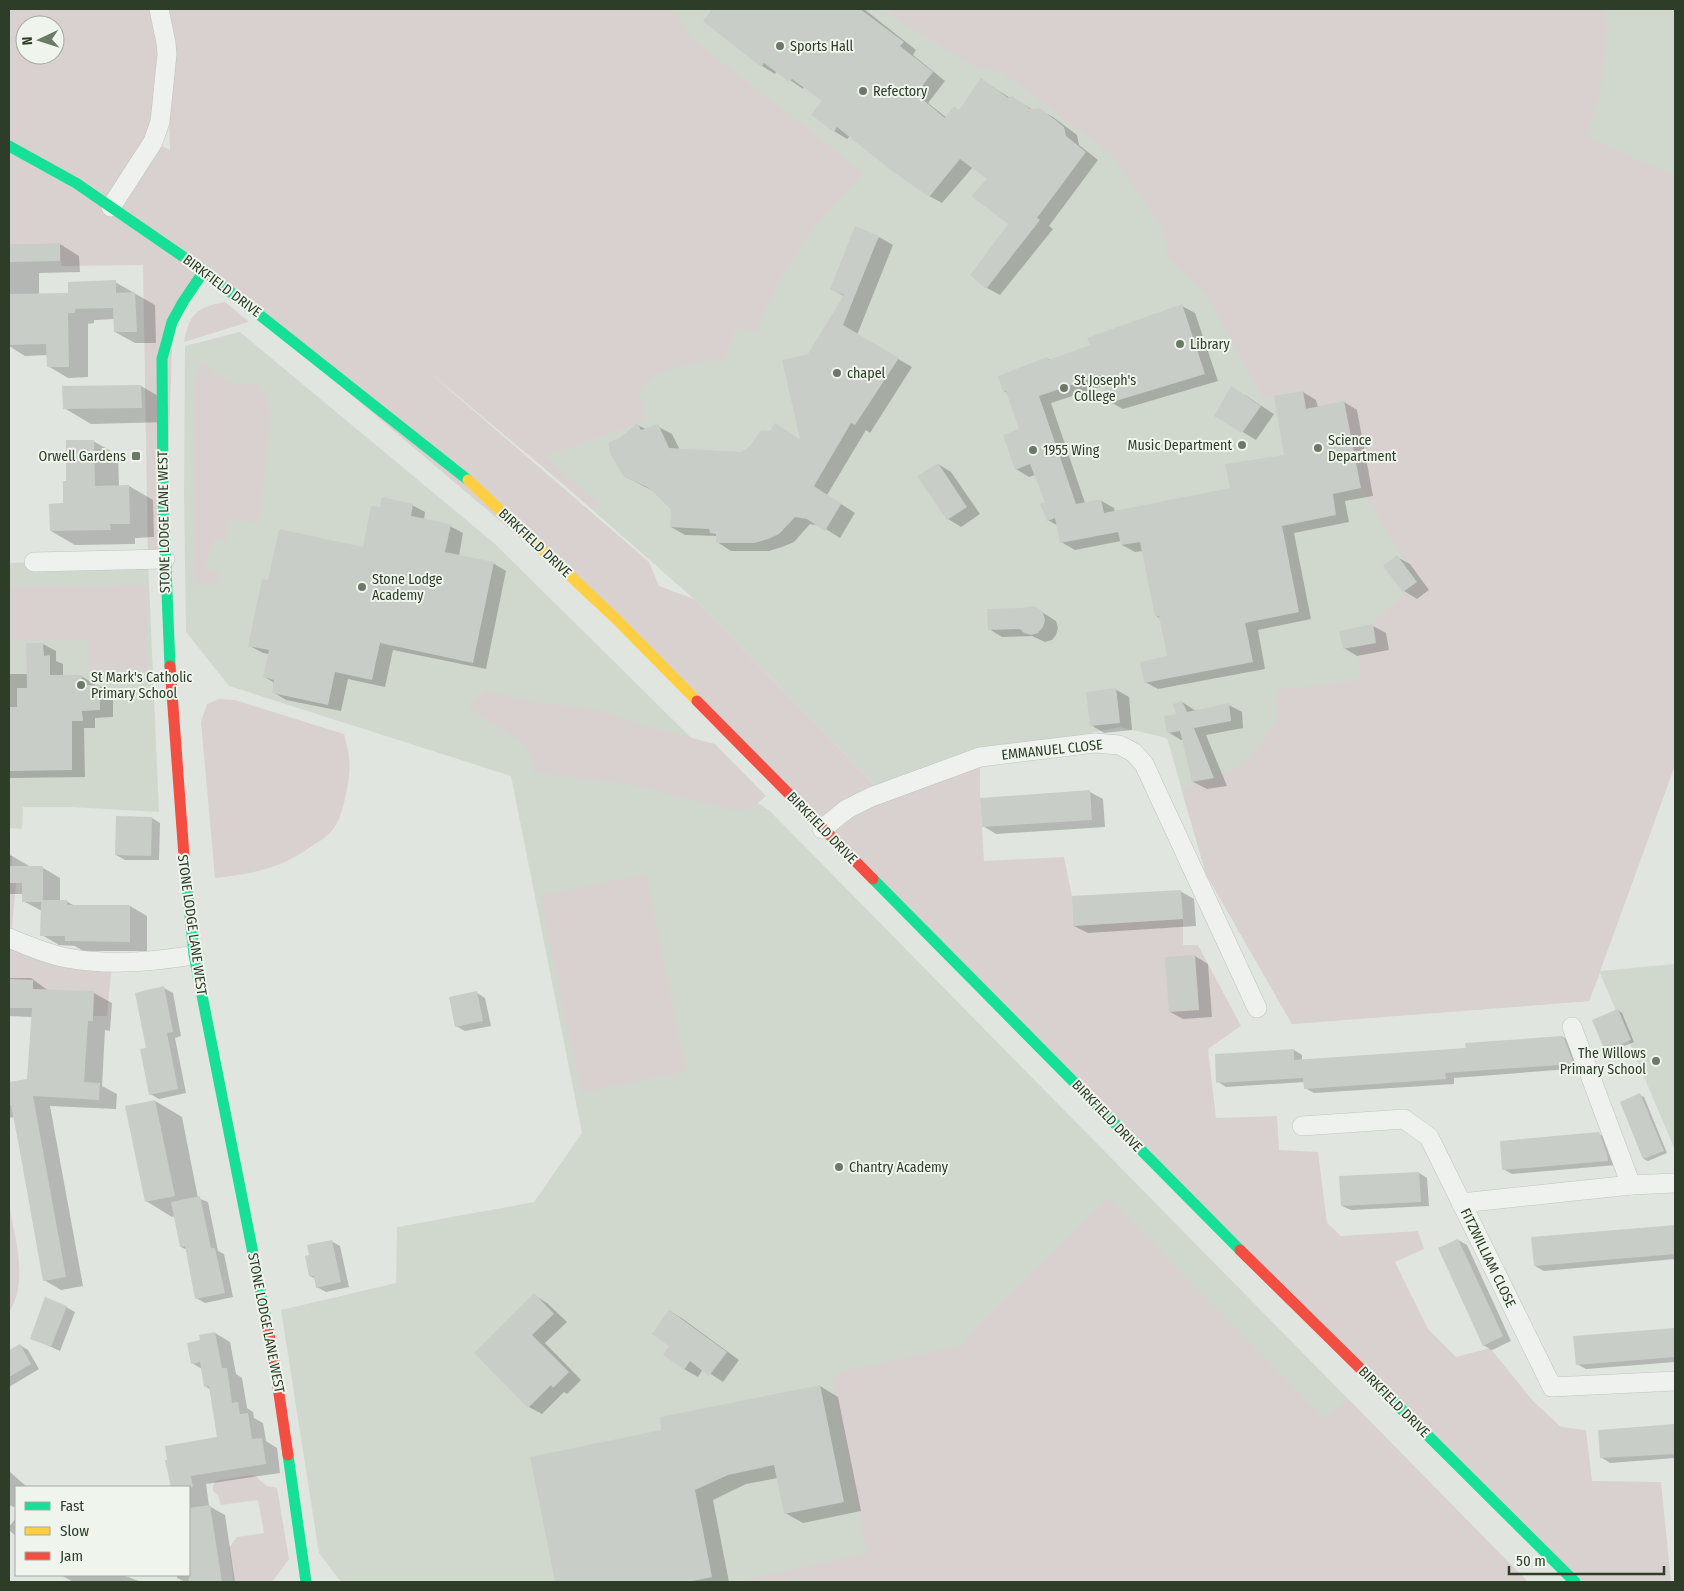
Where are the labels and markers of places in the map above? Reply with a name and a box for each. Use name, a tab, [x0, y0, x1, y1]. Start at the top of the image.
place label: Sports Hall	[790, 38, 853, 55]
marker: Sports Hall	[774, 40, 786, 52]
place label: Refectory	[873, 83, 928, 100]
marker: Refectory	[857, 85, 869, 97]
place label: Library	[1190, 336, 1230, 353]
marker: Library	[1174, 338, 1186, 350]
place label: chapel	[847, 365, 886, 382]
marker: chapel	[831, 367, 843, 379]
place label: St Joseph's College	[1074, 372, 1136, 405]
marker: St Joseph's College	[1058, 382, 1070, 394]
place label: Science Department	[1328, 432, 1397, 465]
place label: Music Department	[1128, 437, 1232, 454]
marker: Music Department	[1236, 439, 1248, 451]
place label: 1955 Wing	[1043, 442, 1100, 459]
marker: Science Department	[1312, 442, 1324, 454]
marker: 1955 Wing	[1027, 444, 1039, 456]
place label: Orwell Gardens	[38, 448, 126, 465]
marker: Orwell Gardens	[130, 450, 142, 462]
place label: Stone Lodge Academy	[372, 571, 442, 604]
marker: Stone Lodge Academy	[356, 581, 368, 593]
place label: St Mark's Catholic Primary School	[91, 669, 192, 702]
marker: St Mark's Catholic Primary School	[75, 679, 87, 691]
place label: The Willows Primary School	[1560, 1045, 1646, 1078]
marker: The Willows Primary School	[1650, 1055, 1662, 1067]
place label: Chantry Academy	[849, 1159, 949, 1176]
marker: Chantry Academy	[833, 1161, 845, 1173]

